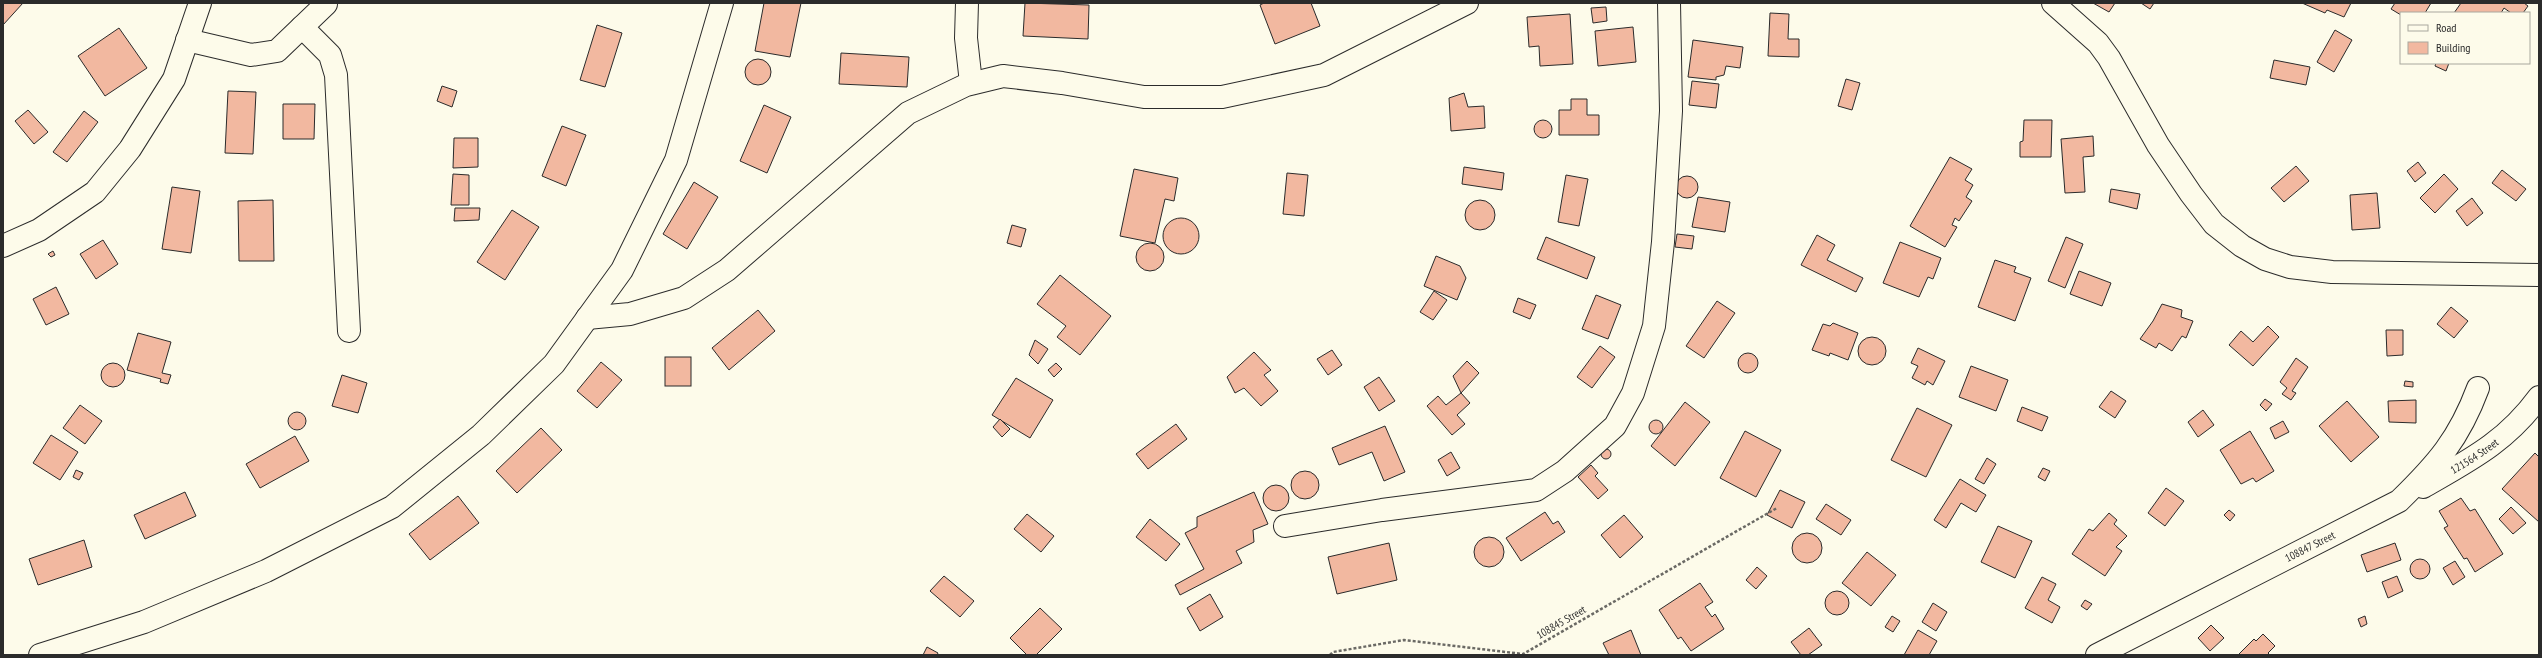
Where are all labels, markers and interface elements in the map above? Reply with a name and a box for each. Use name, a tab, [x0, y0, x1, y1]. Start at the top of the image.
legend	[2400, 12, 2530, 64]
text: Road	[2436, 20, 2456, 35]
text: Building	[2436, 40, 2471, 55]
street label: 121564 Street	[2448, 435, 2501, 477]
street label: 108847 Street	[2283, 528, 2337, 565]
street label: 108845 Street	[1534, 602, 1588, 642]

